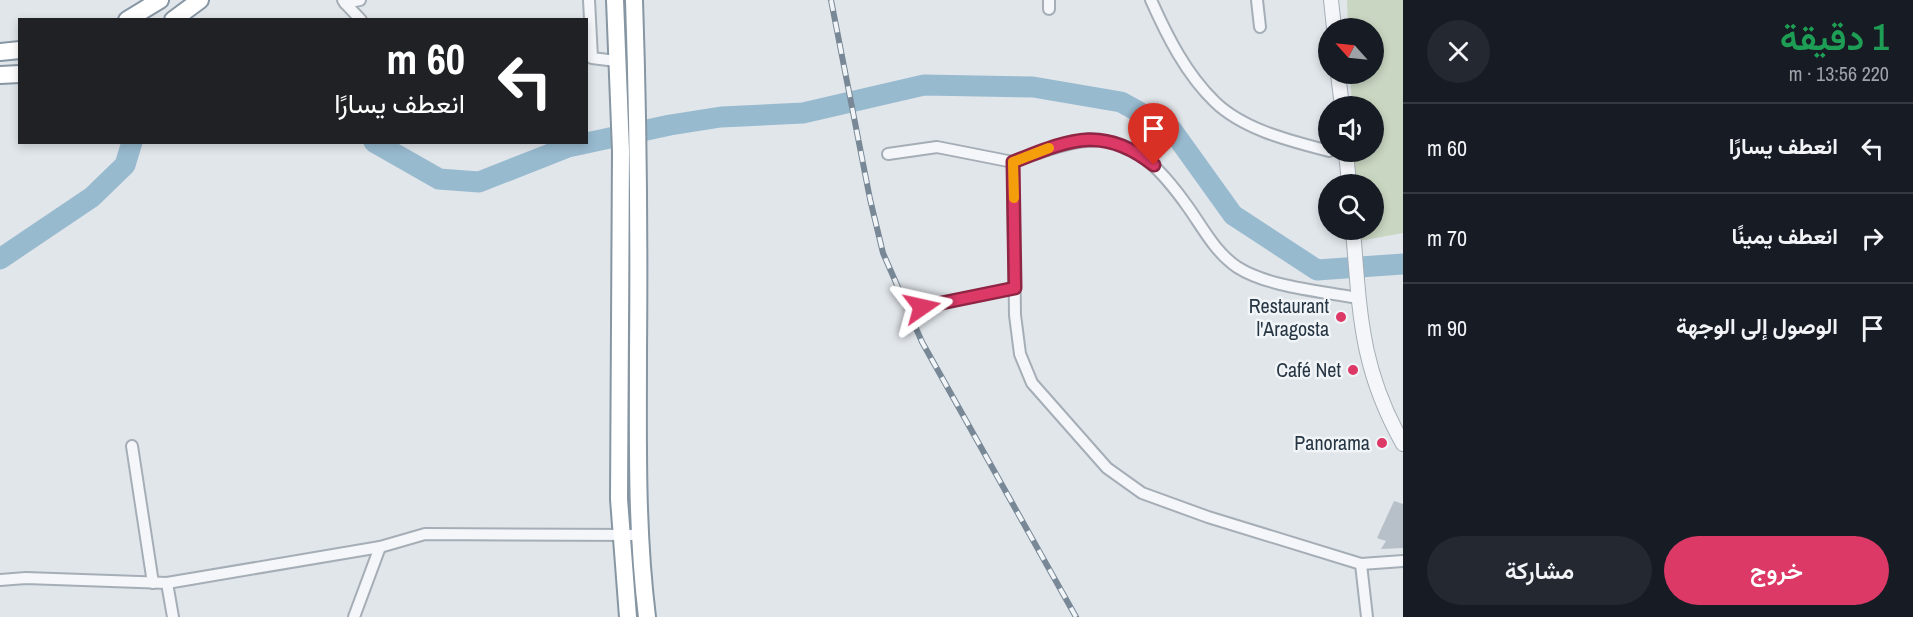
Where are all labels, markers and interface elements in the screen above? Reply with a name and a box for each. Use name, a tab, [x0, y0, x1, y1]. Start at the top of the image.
text: 1 دقيقة	[1780, 13, 1889, 61]
north arrow	[1318, 18, 1384, 84]
map controls	[1318, 18, 1384, 240]
button: close	[1427, 20, 1490, 83]
text: 60 m	[386, 31, 465, 87]
icon: left	[486, 42, 564, 120]
text: 220 m · 13:56	[1789, 60, 1889, 87]
text: انعطف يسارًا	[334, 85, 465, 121]
button: sound	[1318, 96, 1384, 162]
pin	[1128, 103, 1179, 165]
icon: arrive	[1137, 112, 1170, 145]
text: انعطف يسارًا	[1729, 131, 1838, 161]
icon: left	[1856, 132, 1889, 165]
text: 60 m	[1427, 133, 1467, 163]
button: search	[1318, 174, 1384, 240]
text: انعطف يمينًا	[1732, 221, 1838, 251]
icon: right	[1856, 222, 1889, 255]
text: 70 m	[1427, 223, 1467, 253]
position arrow	[890, 275, 954, 339]
place label: Restaurant l'Aragosta	[1249, 292, 1329, 342]
marker: Restaurant l'Aragosta	[1334, 310, 1348, 324]
text: الوصول إلى الوجهة	[1676, 311, 1838, 341]
icon: arrive	[1856, 312, 1889, 345]
text: 90 m	[1427, 313, 1467, 343]
place label: Café Net	[1276, 356, 1341, 383]
marker: Café Net	[1346, 363, 1360, 377]
place label: Panorama	[1294, 429, 1370, 456]
marker: Panorama	[1375, 436, 1389, 450]
button: مشاركة	[1427, 536, 1652, 605]
button: خروج	[1664, 536, 1889, 605]

